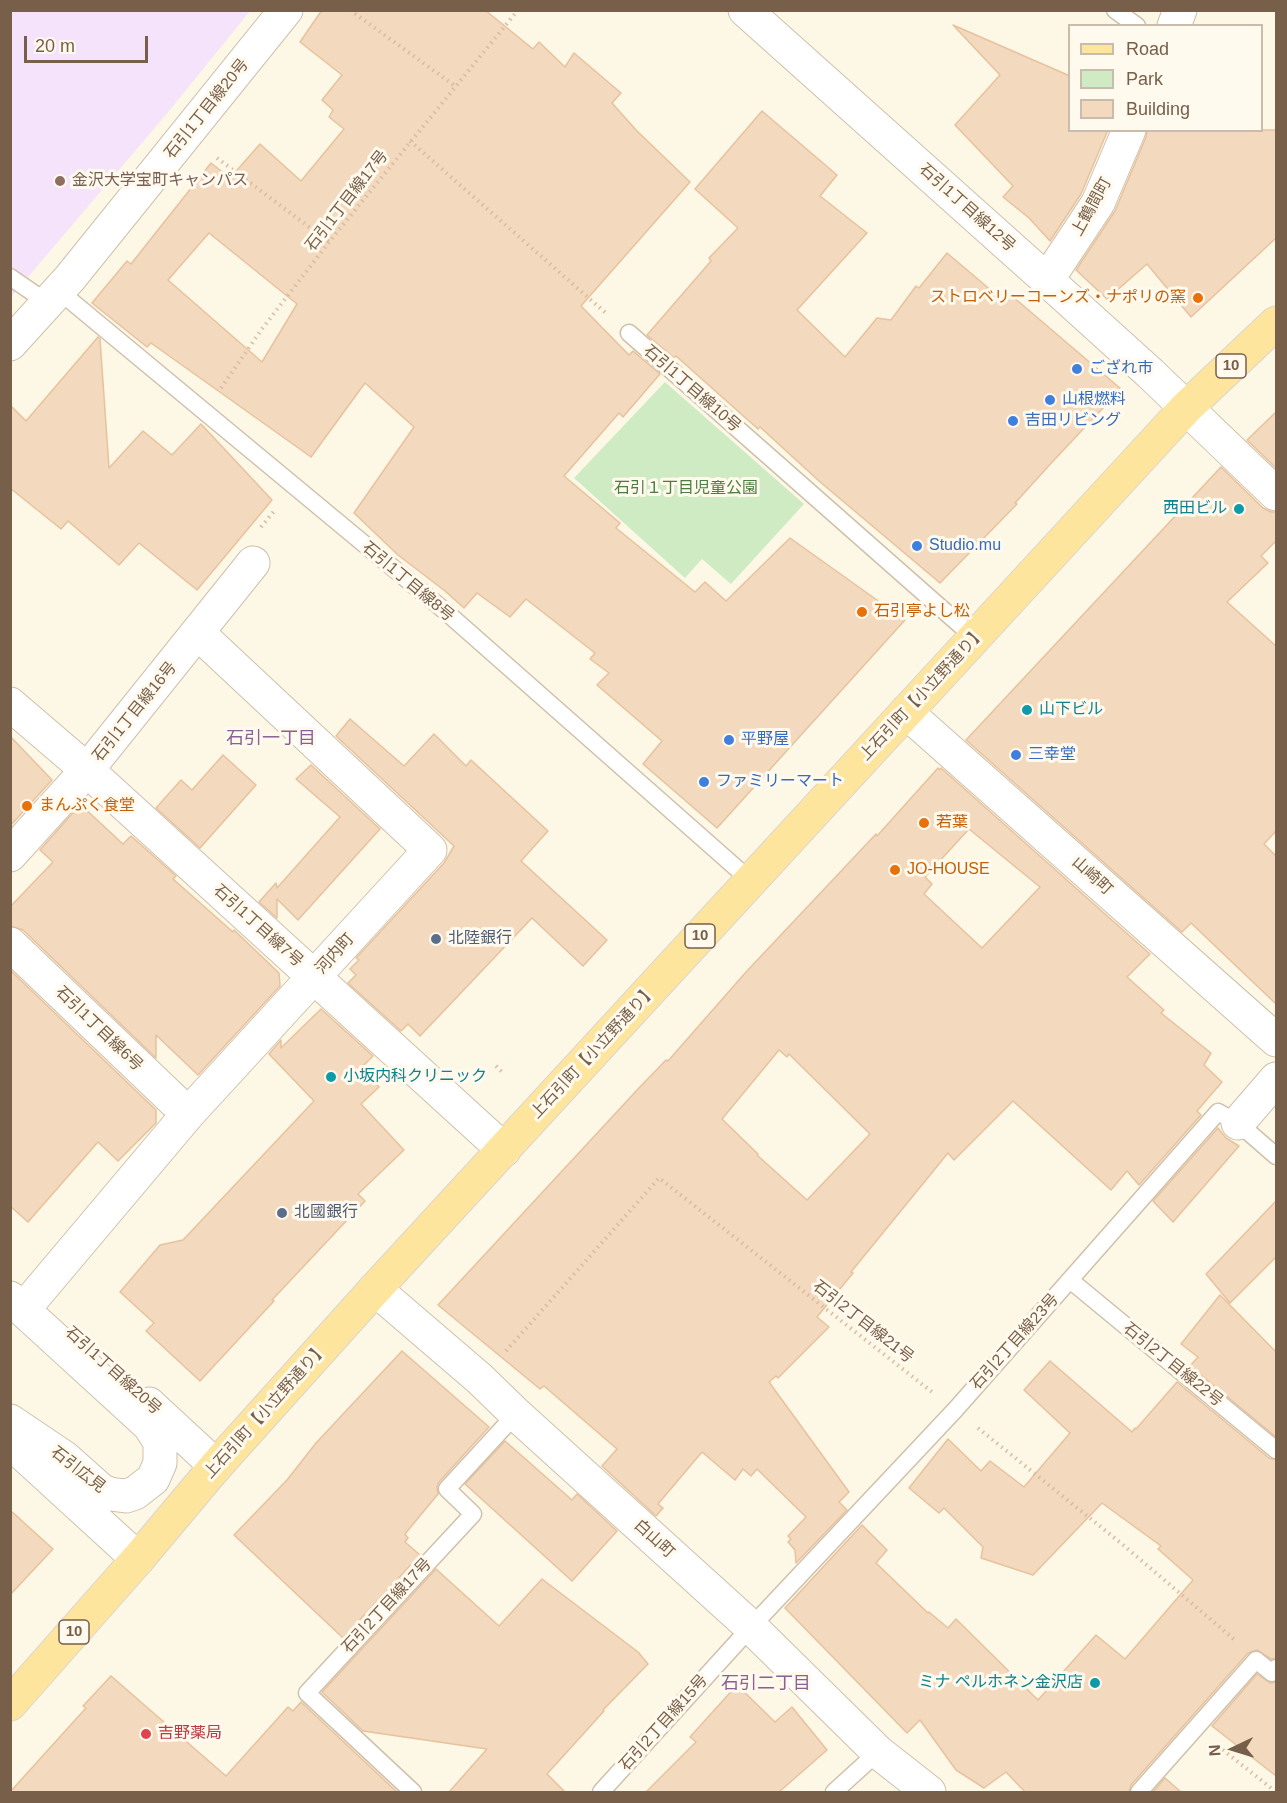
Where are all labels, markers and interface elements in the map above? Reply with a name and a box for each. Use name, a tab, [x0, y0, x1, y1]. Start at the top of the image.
scale bar	[27, 24, 152, 62]
legend	[1068, 24, 1263, 132]
text: 20 m	[35, 36, 75, 56]
text: Road	[1126, 39, 1169, 59]
street label: 石引1丁目線20号	[161, 55, 253, 163]
text: Park	[1126, 69, 1163, 89]
text: Building	[1126, 99, 1190, 119]
street label: 石引1丁目線17号	[302, 147, 392, 255]
street label: 石引1丁目線12号	[915, 160, 1019, 256]
place label: 金沢大学宝町キャンパス	[72, 171, 248, 191]
marker: 金沢大学宝町キャンパス	[53, 174, 67, 188]
street label: 上鶴間町	[1068, 174, 1116, 240]
place label: ストロベリーコーンズ・ナポリの窯	[930, 288, 1186, 308]
marker: ストロベリーコーンズ・ナポリの窯	[1191, 291, 1205, 305]
street label: 石引1丁目線10号	[639, 342, 745, 436]
road number: 10	[1216, 354, 1246, 378]
place label: ござれ市	[1089, 359, 1153, 379]
marker: ござれ市	[1070, 362, 1084, 376]
place label: 山根燃料	[1062, 390, 1126, 410]
marker: 山根燃料	[1043, 393, 1057, 407]
place label: 吉田リビング	[1025, 411, 1121, 431]
marker: 吉田リビング	[1006, 414, 1020, 428]
park label: 石引１丁目児童公園	[614, 479, 758, 499]
place label: 西田ビル	[1163, 499, 1227, 519]
marker: 西田ビル	[1232, 502, 1246, 516]
place label: Studio.mu	[929, 536, 1001, 556]
street label: 石引1丁目線8号	[358, 538, 458, 626]
marker: Studio.mu	[910, 539, 924, 553]
place label: 石引亭よし松	[874, 602, 970, 622]
marker: 石引亭よし松	[855, 605, 869, 619]
street label: 上石引町【小立野通り】	[856, 623, 990, 765]
street label: 石引1丁目線16号	[89, 658, 181, 766]
place label: 山下ビル	[1039, 700, 1103, 720]
marker: 山下ビル	[1020, 703, 1034, 717]
district label: 石引一丁目	[226, 728, 316, 750]
place label: 平野屋	[741, 730, 789, 750]
marker: 平野屋	[722, 733, 736, 747]
place label: 三幸堂	[1028, 745, 1076, 765]
marker: 三幸堂	[1009, 748, 1023, 762]
place label: ファミリーマート	[716, 772, 844, 792]
marker: ファミリーマート	[697, 775, 711, 789]
place label: まんぷく食堂	[39, 796, 135, 816]
marker: まんぷく食堂	[20, 799, 34, 813]
place label: 若葉	[936, 813, 968, 833]
marker: 若葉	[917, 816, 931, 830]
street label: 山崎町	[1068, 853, 1116, 899]
place label: JO-HOUSE	[907, 860, 990, 880]
marker: JO-HOUSE	[888, 863, 902, 877]
street label: 石引1丁目線7号	[209, 881, 307, 971]
road number: 10	[685, 924, 715, 948]
place label: 北陸銀行	[448, 929, 512, 949]
street label: 河内町	[312, 930, 358, 978]
marker: 北陸銀行	[429, 932, 443, 946]
street label: 上石引町【小立野通り】	[527, 981, 661, 1123]
street label: 石引1丁目線6号	[51, 983, 147, 1075]
place label: 小坂内科クリニック	[343, 1067, 487, 1087]
marker: 小坂内科クリニック	[324, 1070, 338, 1084]
place label: 北國銀行	[294, 1203, 358, 1223]
marker: 北國銀行	[275, 1206, 289, 1220]
street label: 石引2丁目線21号	[809, 1277, 917, 1367]
street label: 石引2丁目線23号	[967, 1290, 1063, 1394]
street label: 石引2丁目線22号	[1119, 1319, 1227, 1411]
street label: 石引1丁目線20号	[61, 1323, 165, 1419]
street label: 上石引町【小立野通り】	[200, 1339, 332, 1483]
street label: 石引広見	[47, 1443, 109, 1497]
street label: 白山町	[630, 1516, 678, 1562]
street label: 石引2丁目線17号	[338, 1555, 436, 1657]
road number: 10	[59, 1620, 89, 1644]
street label: 石引2丁目線15号	[616, 1671, 712, 1775]
district label: 石引二丁目	[721, 1673, 811, 1695]
place label: ミナ ペルホネン金沢店	[919, 1673, 1083, 1693]
marker: ミナ ペルホネン金沢店	[1088, 1676, 1102, 1690]
north arrow	[1203, 1719, 1263, 1779]
place label: 吉野薬局	[158, 1724, 222, 1744]
marker: 吉野薬局	[139, 1727, 153, 1741]
text: N	[1206, 1744, 1223, 1757]

